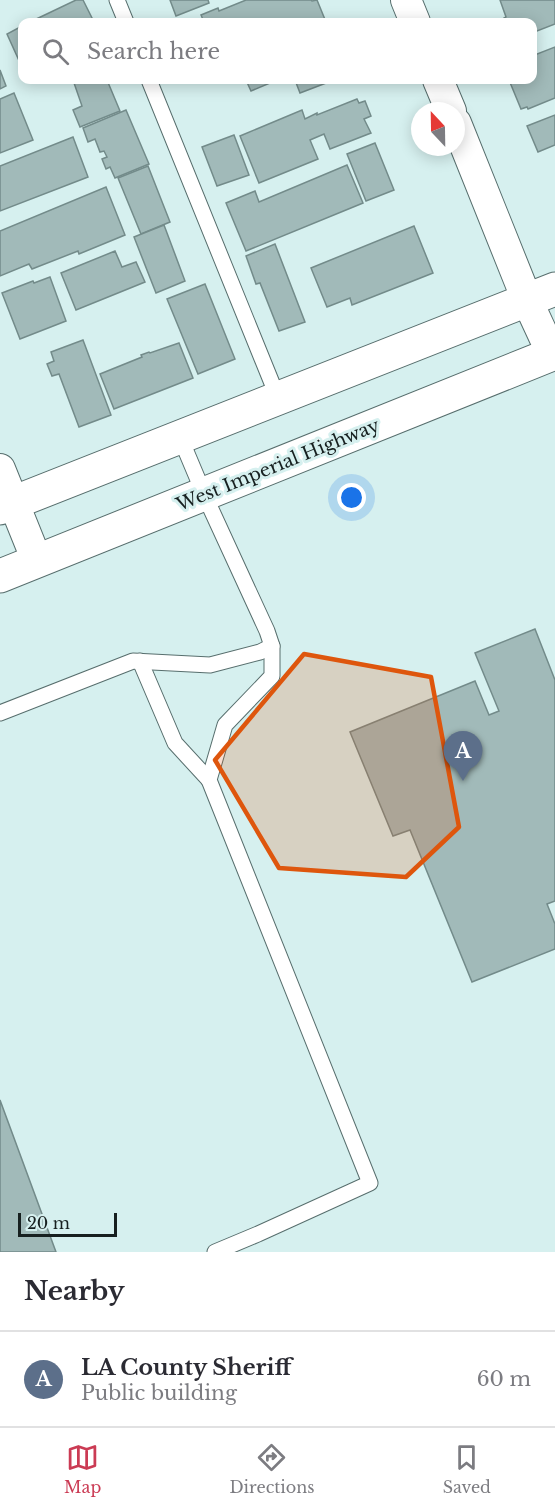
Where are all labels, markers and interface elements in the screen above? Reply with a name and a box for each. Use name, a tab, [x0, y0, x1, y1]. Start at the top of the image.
search box	[18, 18, 537, 84]
icon: search	[39, 35, 72, 68]
text: Search here	[87, 38, 220, 65]
north arrow	[411, 102, 465, 156]
street label: West Imperial Highway	[172, 414, 383, 516]
your location	[337, 483, 366, 512]
pin: A	[444, 732, 482, 781]
scale bar	[18, 1210, 117, 1238]
text: 20 m	[27, 1213, 70, 1233]
text: Nearby	[24, 1275, 125, 1307]
text: LA County Sheriff	[81, 1354, 291, 1381]
text: A	[35, 1367, 52, 1391]
text: 60 m	[477, 1367, 531, 1391]
text: Public building	[81, 1381, 237, 1405]
tab: Map	[64, 1441, 101, 1497]
tab: Directions	[229, 1441, 314, 1497]
tab: Saved	[443, 1441, 491, 1497]

